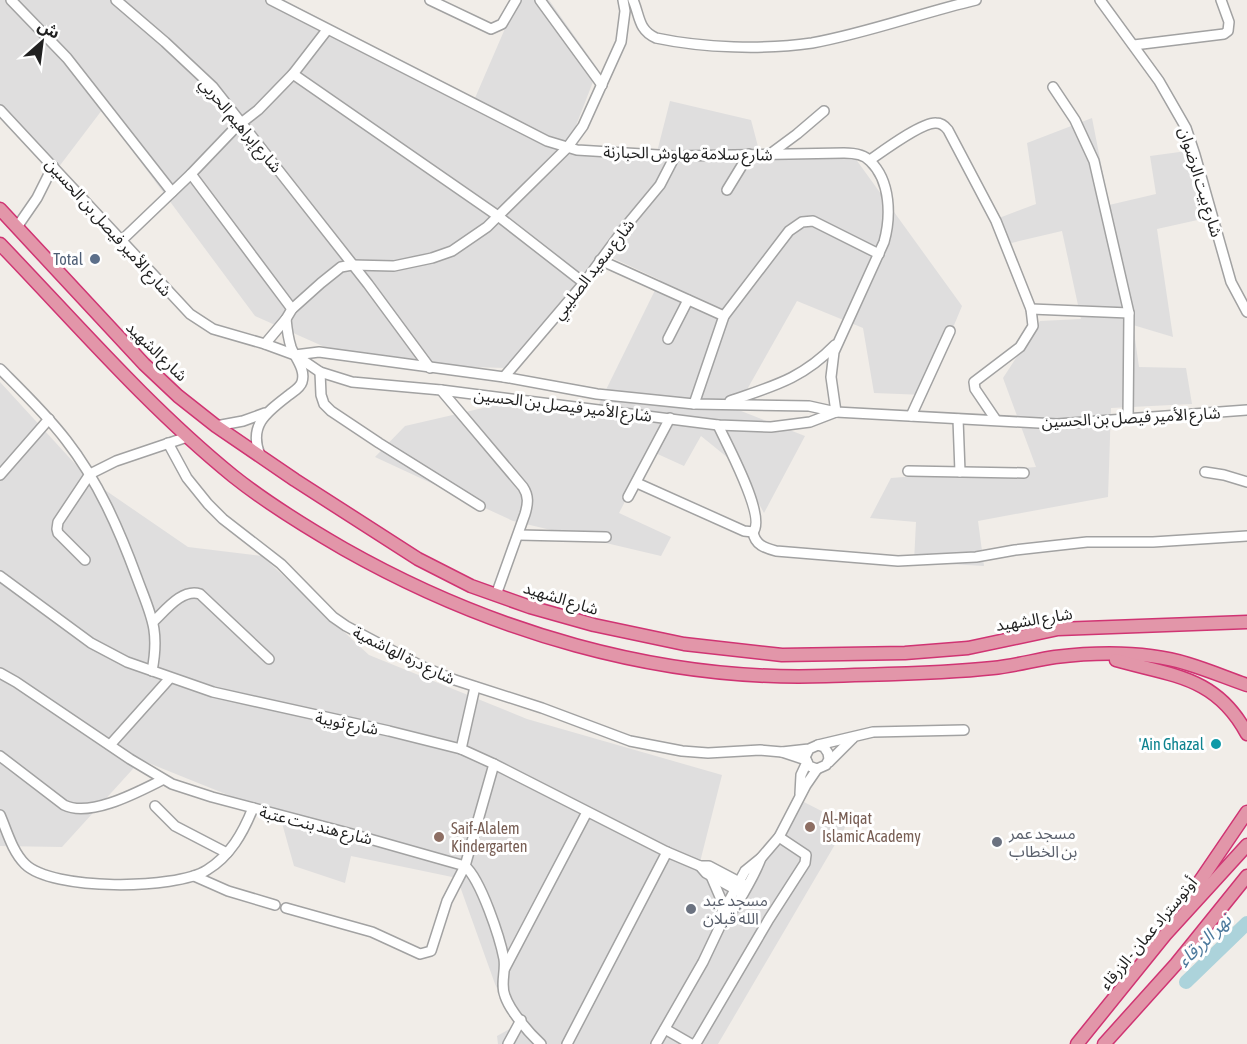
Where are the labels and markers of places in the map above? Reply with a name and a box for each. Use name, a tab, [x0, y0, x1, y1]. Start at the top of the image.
place label: Total	[53, 250, 84, 268]
marker: Total	[88, 252, 102, 266]
place label: 'Ain Ghazal	[1139, 735, 1205, 753]
marker: 'Ain Ghazal	[1209, 737, 1223, 751]
place label: Al-Miqat Islamic Academy	[822, 809, 921, 846]
place label: Saif-Alalem Kindergarten	[451, 819, 527, 856]
marker: Al-Miqat Islamic Academy	[803, 820, 817, 834]
place label: مسجد عمر بن الخطاب	[1008, 824, 1077, 861]
marker: Saif-Alalem Kindergarten	[432, 830, 446, 844]
marker: مسجد عمر بن الخطاب	[990, 835, 1004, 849]
place label: مسجد عبد الله قبلان	[703, 891, 768, 928]
marker: مسجد عبد الله قبلان	[684, 902, 698, 916]

